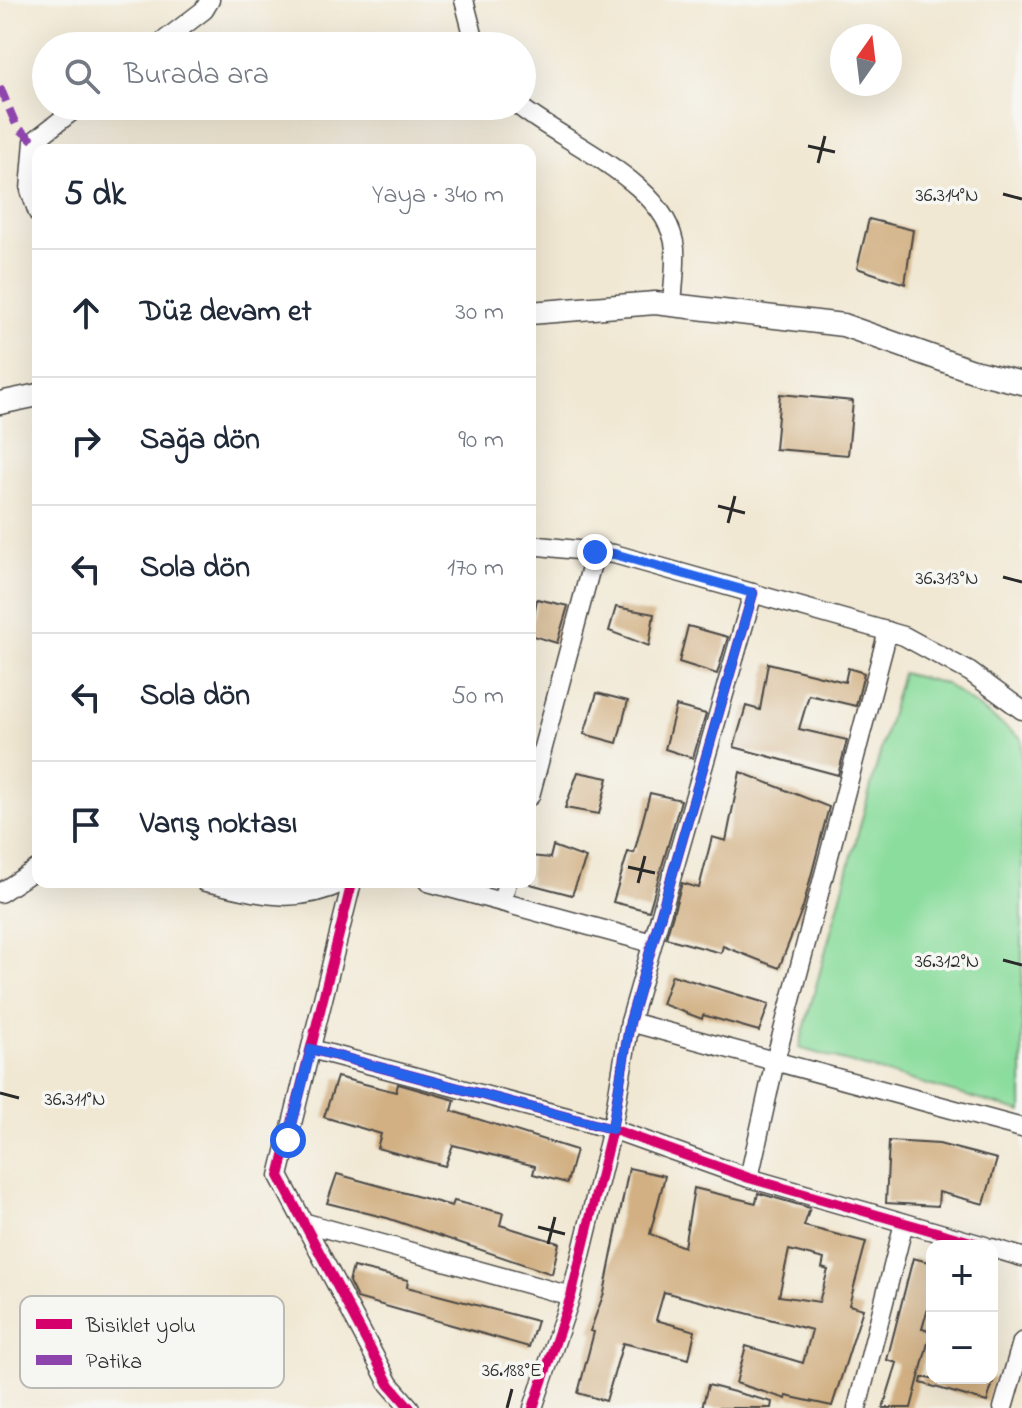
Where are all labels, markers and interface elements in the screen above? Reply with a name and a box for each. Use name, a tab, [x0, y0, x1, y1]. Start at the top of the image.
north arrow	[830, 24, 902, 96]
search box	[32, 32, 536, 120]
icon: search	[60, 54, 104, 98]
text: Burada ara	[124, 54, 269, 98]
text: 5 dk	[64, 171, 126, 221]
text: Yaya · 340 m	[372, 177, 504, 215]
text: 36.314°N	[916, 182, 978, 211]
icon: ahead	[64, 291, 108, 335]
text: Düz devam et	[140, 291, 312, 335]
text: 30 m	[455, 294, 504, 332]
icon: right	[64, 419, 108, 463]
text: Sağa dön	[140, 419, 260, 463]
text: 90 m	[458, 422, 504, 460]
route end	[577, 534, 613, 570]
icon: left	[64, 547, 108, 591]
text: Sola dön	[140, 547, 250, 591]
text: 170 m	[447, 550, 504, 588]
text: 36.313°N	[916, 565, 978, 594]
icon: left	[64, 675, 108, 719]
text: Sola dön	[140, 675, 250, 719]
text: 50 m	[451, 678, 504, 716]
icon: arrive	[64, 803, 108, 847]
text: Varış noktası	[140, 803, 297, 847]
text: 36.312°N	[915, 948, 979, 977]
text: 36.311°N	[45, 1086, 105, 1115]
route start	[270, 1122, 306, 1158]
map controls	[926, 1240, 998, 1384]
button: +	[926, 1240, 998, 1312]
legend	[20, 1296, 284, 1388]
text: Bisiklet yolu	[85, 1311, 196, 1344]
button: −	[926, 1312, 998, 1384]
text: Patika	[86, 1347, 142, 1379]
text: 36.188°E	[482, 1357, 542, 1386]

